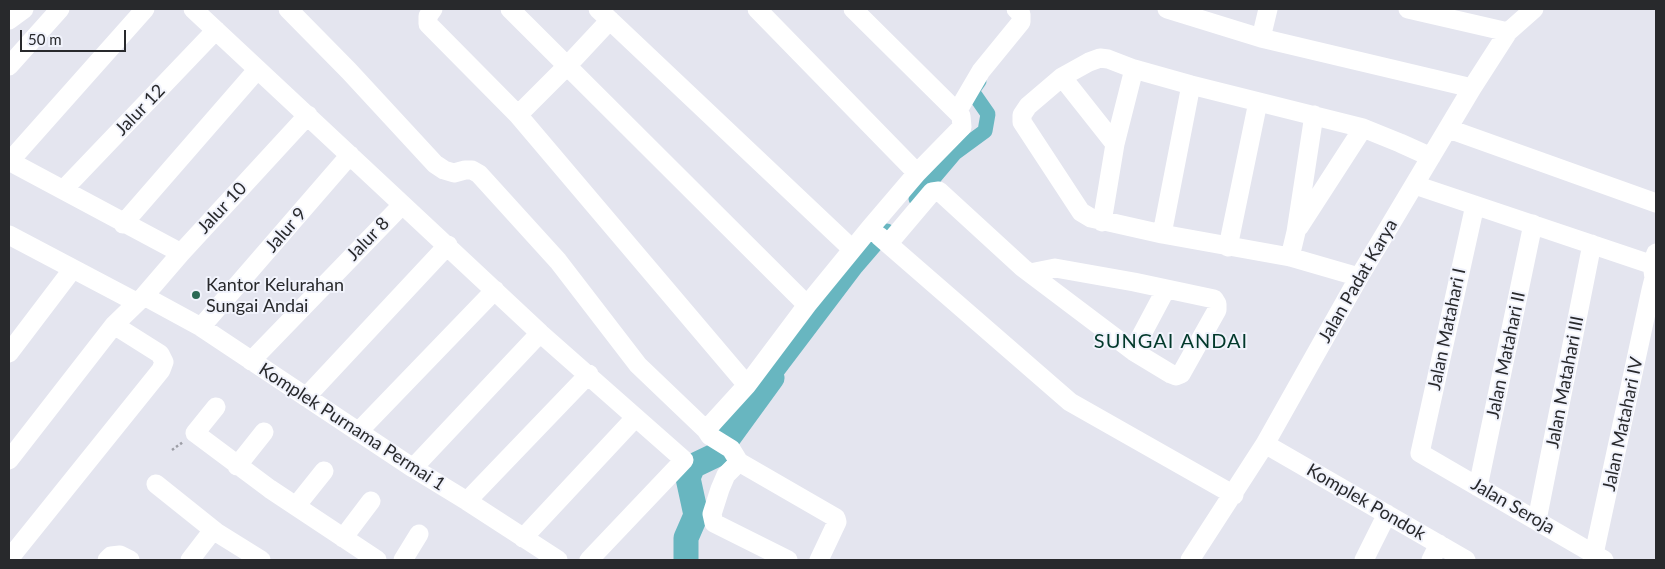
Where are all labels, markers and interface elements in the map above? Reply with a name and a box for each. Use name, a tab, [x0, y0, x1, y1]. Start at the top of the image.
scale bar	[22, 20, 129, 52]
text: 50 m	[28, 30, 62, 48]
street label: Jalur 12	[111, 80, 169, 140]
street label: Jalur 10	[193, 178, 251, 238]
street label: Jalur 9	[261, 203, 311, 257]
street label: Jalur 8	[342, 213, 394, 265]
street label: Jalan Padat Karya	[1314, 215, 1402, 347]
street label: Jalan Matahari I	[1424, 266, 1470, 392]
place label: Kantor Kelurahan Sungai Andai	[206, 274, 344, 316]
marker: Kantor Kelurahan Sungai Andai	[190, 289, 202, 301]
street label: Jalan Matahari II	[1482, 290, 1530, 420]
street label: Jalan Matahari III	[1542, 314, 1588, 450]
district label: SUNGAI ANDAI	[1092, 330, 1250, 354]
street label: Jalan Matahari IV	[1598, 355, 1648, 493]
street label: Komplek Purnama Permai 1	[255, 359, 449, 495]
street label: Komplek Pondok	[1303, 459, 1429, 545]
street label: Jalan Seroja	[1467, 473, 1559, 539]

